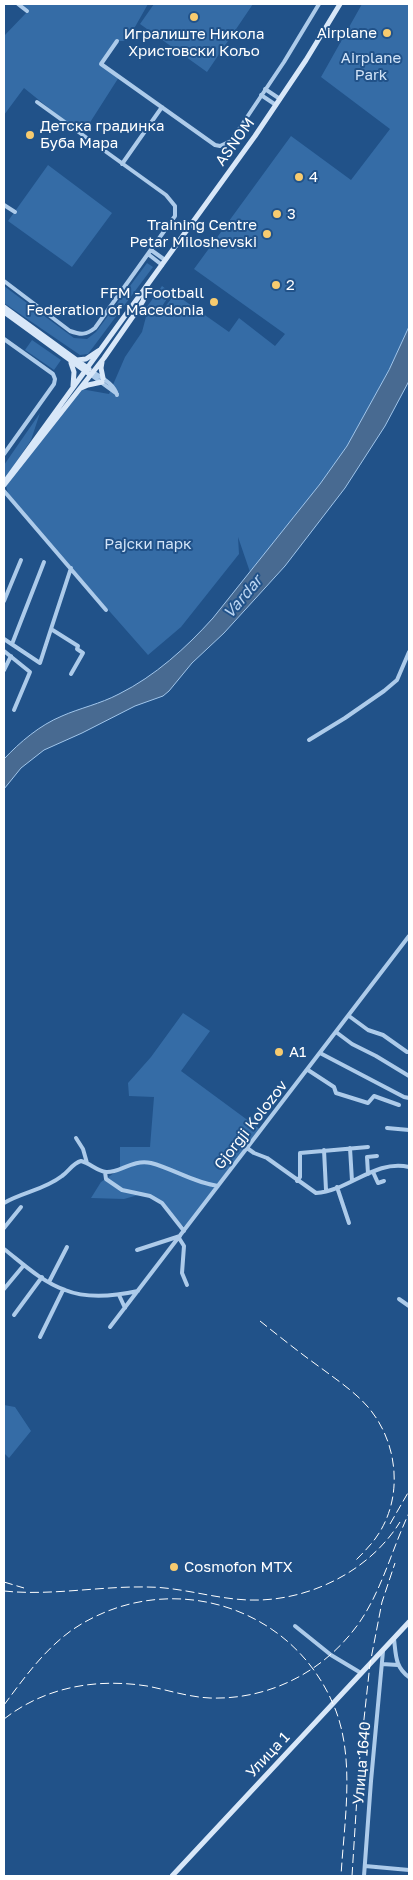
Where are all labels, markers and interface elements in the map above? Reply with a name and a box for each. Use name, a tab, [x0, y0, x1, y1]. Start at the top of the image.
marker: Игралиште Никола Христовски Кољо	[188, 11, 200, 23]
place label: Airplane	[317, 24, 377, 42]
place label: Игралиште Никола Христовски Кољо	[124, 25, 264, 60]
marker: Airplane	[381, 27, 393, 39]
park label: Airplane Park	[341, 49, 401, 84]
street label: ASNOM	[212, 115, 258, 169]
place label: Детска градинка Буба Мара	[40, 117, 164, 152]
marker: Детска градинка Буба Мара	[24, 129, 36, 141]
place label: 4	[309, 168, 318, 186]
marker: 4	[293, 171, 305, 183]
place label: 3	[287, 205, 296, 223]
marker: 3	[271, 208, 283, 220]
place label: Training Centre Petar Miloshevski	[130, 216, 257, 251]
marker: Training Centre Petar Miloshevski	[261, 228, 273, 240]
place label: 2	[286, 276, 295, 294]
marker: 2	[270, 279, 282, 291]
place label: FFM - Football Federation of Macedonia	[26, 284, 204, 319]
marker: FFM - Football Federation of Macedonia	[208, 296, 220, 308]
park label: Рајски парк	[104, 535, 192, 553]
water label: Vardar	[220, 572, 266, 622]
place label: А1	[289, 1043, 306, 1061]
marker: А1	[273, 1046, 285, 1058]
street label: Gjorgji Kolozov	[211, 1077, 291, 1173]
place label: Cosmofon MTX	[184, 1558, 293, 1576]
marker: Cosmofon MTX	[168, 1561, 180, 1573]
street label: Улица 1640	[349, 1721, 375, 1805]
street label: Улица 1	[242, 1728, 294, 1782]

